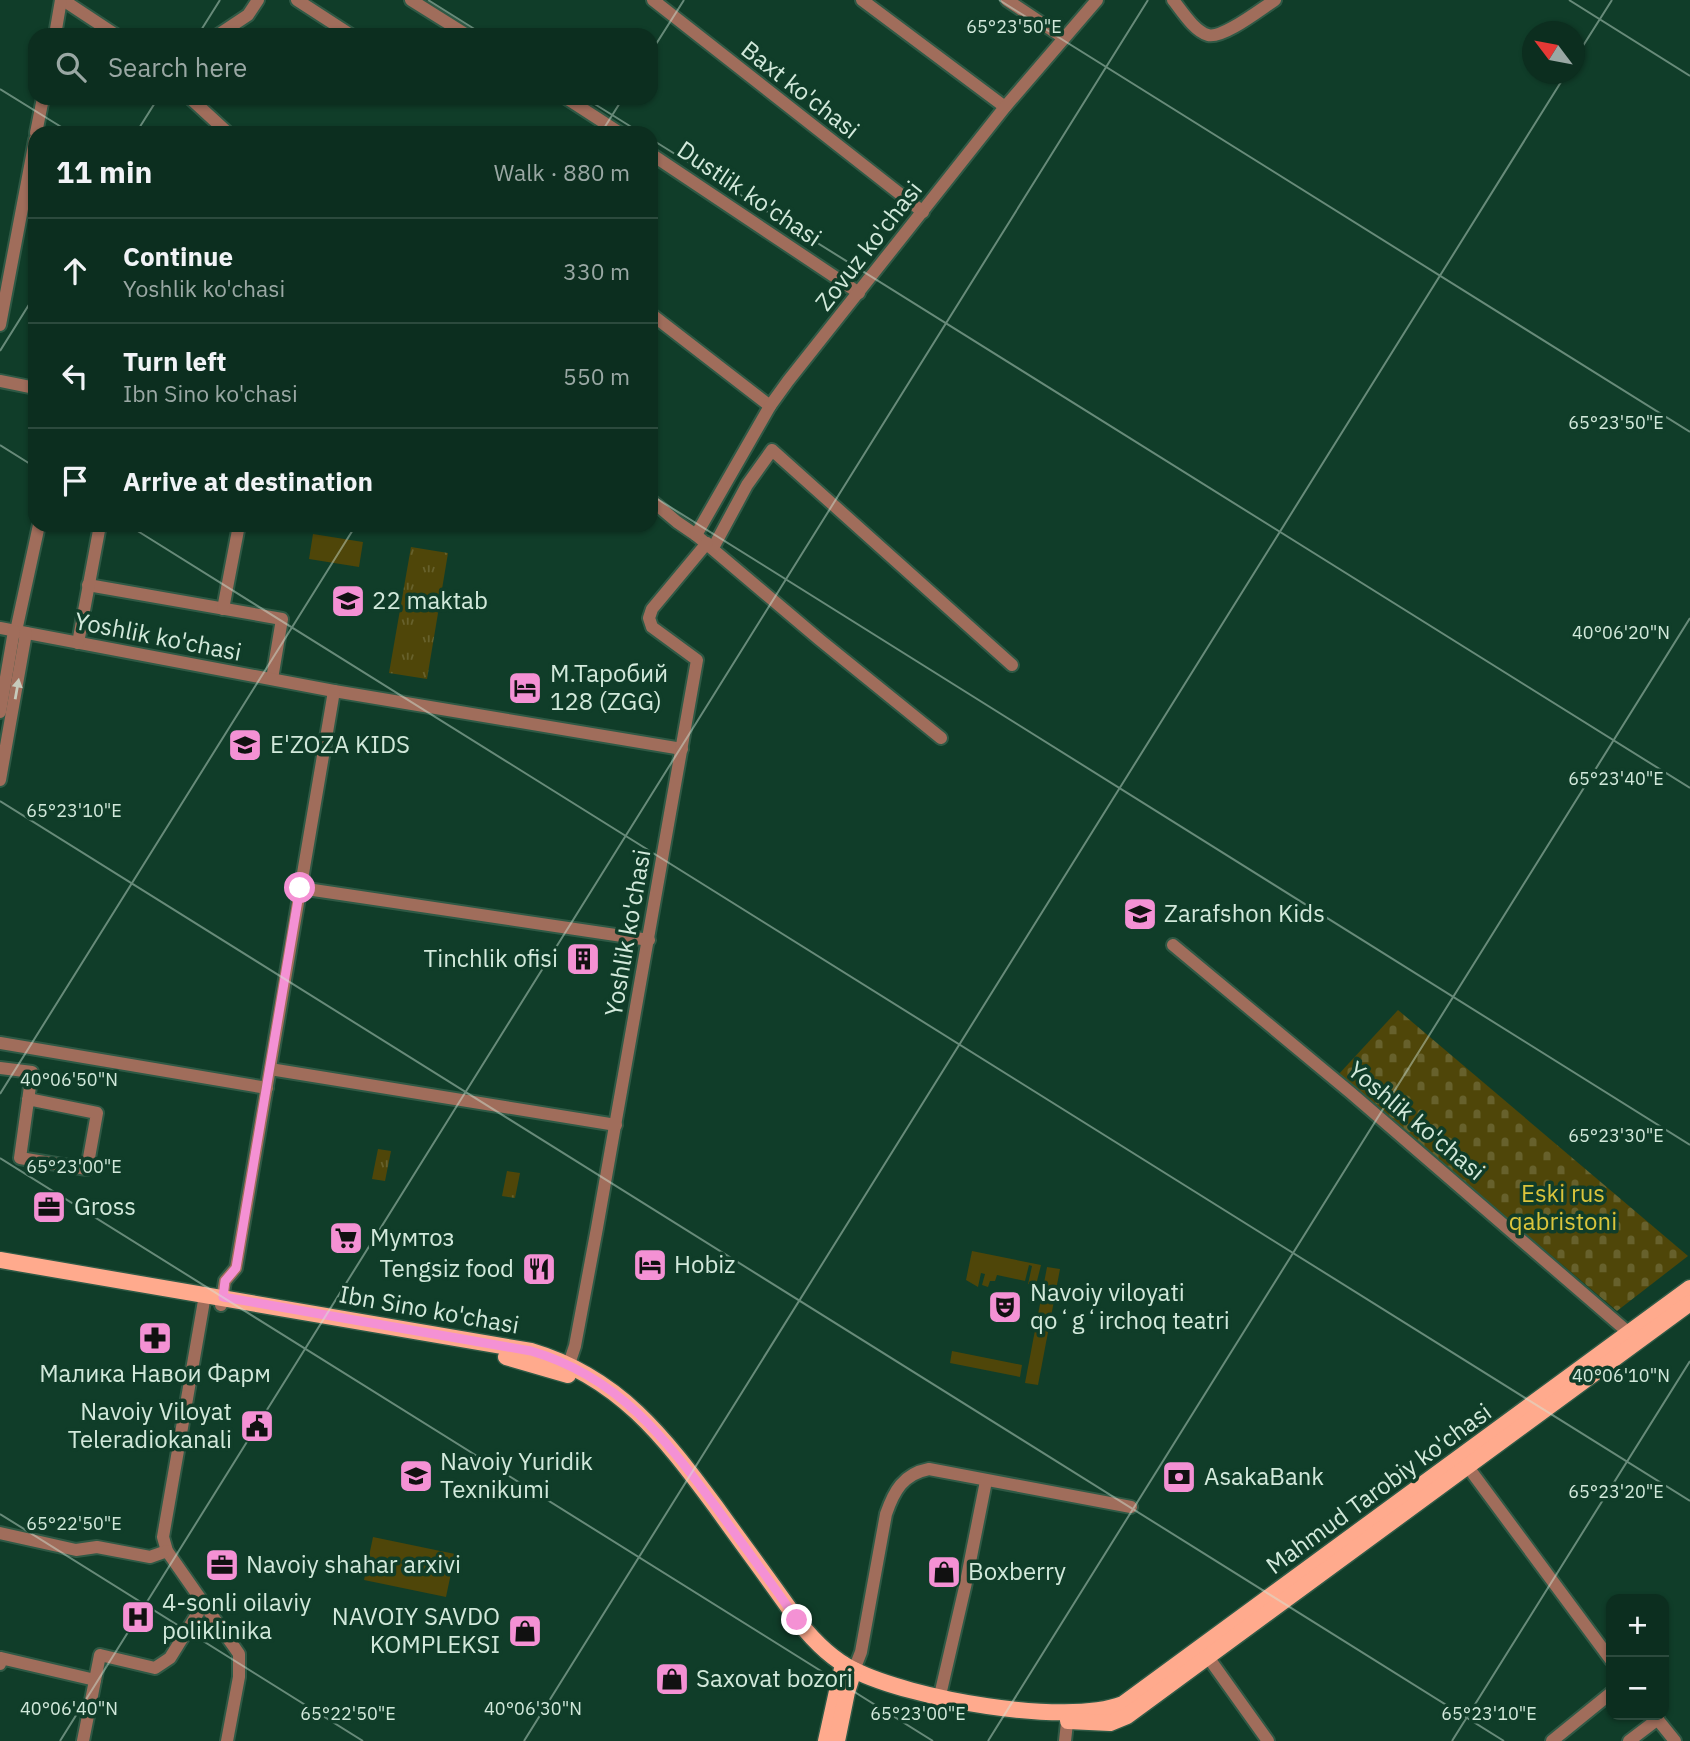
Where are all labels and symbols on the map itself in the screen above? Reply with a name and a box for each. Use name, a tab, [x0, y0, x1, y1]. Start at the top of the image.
text: 65°23'50"E	[966, 15, 1062, 38]
north arrow	[1522, 21, 1585, 84]
street label: Baxt ko'chasi	[735, 33, 866, 145]
street label: Dustlik ko'chasi	[671, 133, 828, 253]
street label: Zovuz ko'chasi	[808, 174, 929, 317]
text: 65°23'50"E	[1568, 411, 1664, 434]
school or university icon: 22 maktab	[329, 582, 367, 620]
place label: 22 maktab	[372, 584, 488, 616]
street label: Yoshlik ko'chasi	[72, 604, 244, 668]
text: 40°06'20"N	[1572, 621, 1670, 644]
place label: М.Таробий 128 (ZGG)	[550, 657, 668, 717]
hotel icon: М.Таробий 128 (ZGG)	[506, 669, 544, 707]
one-way arrow	[11, 678, 22, 700]
school or university icon: E'ZOZA KIDS	[226, 726, 264, 764]
place label: E'ZOZA KIDS	[270, 728, 410, 760]
text: 65°23'40"E	[1568, 767, 1664, 790]
text: 65°23'10"E	[26, 799, 122, 822]
street label: Yoshlik ko'chasi	[597, 847, 657, 1019]
route start	[284, 872, 315, 903]
school or university icon: Zarafshon Kids	[1121, 895, 1159, 933]
place label: Zarafshon Kids	[1164, 897, 1325, 929]
building icon: Tinchlik ofisi	[564, 940, 602, 978]
place label: Tinchlik ofisi	[424, 942, 558, 974]
street label: Yoshlik ko'chasi	[1341, 1054, 1492, 1187]
text: 40°06'50"N	[20, 1068, 118, 1091]
text: 65°23'30"E	[1568, 1124, 1664, 1147]
text: 65°23'00"E	[26, 1155, 122, 1178]
park label: Eski rus qabristoni	[1509, 1177, 1617, 1237]
office icon: Gross	[30, 1188, 68, 1226]
place label: Gross	[74, 1190, 136, 1222]
supermarket icon: Мумтоз	[327, 1219, 365, 1257]
place label: Мумтоз	[370, 1221, 454, 1253]
hotel icon: Hobiz	[631, 1246, 669, 1284]
place label: Hobiz	[674, 1248, 735, 1280]
restaurant icon: Tengsiz food	[520, 1250, 558, 1288]
place label: Tengsiz food	[379, 1252, 514, 1284]
place label: Navoiy viloyati qoʻgʻirchoq teatri	[1030, 1276, 1230, 1336]
street label: Ibn Sino ko'chasi	[337, 1277, 522, 1341]
theatre icon: Navoiy viloyati qoʻgʻirchoq teatri	[986, 1288, 1024, 1326]
pharmacy icon: Малика Навои Фарм	[136, 1319, 174, 1357]
place label: Малика Навои Фарм	[39, 1357, 271, 1389]
text: 40°06'10"N	[1572, 1364, 1670, 1387]
place label: Navoiy Viloyat Teleradiokanali	[68, 1395, 232, 1455]
street label: Mahmud Tarobiy ko'chasi	[1259, 1395, 1498, 1581]
public building icon: Navoiy Viloyat Teleradiokanali	[238, 1407, 276, 1445]
place label: Navoiy Yuridik Texnikumi	[440, 1445, 593, 1505]
school or university icon: Navoiy Yuridik Texnikumi	[397, 1457, 435, 1495]
bank icon: AsakaBank	[1160, 1458, 1198, 1496]
place label: AsakaBank	[1204, 1460, 1324, 1492]
text: 65°23'20"E	[1568, 1480, 1664, 1503]
text: 65°22'50"E	[26, 1512, 122, 1535]
office icon: Navoiy shahar arxivi	[203, 1546, 241, 1584]
place label: Navoiy shahar arxivi	[246, 1548, 461, 1580]
shop icon: Boxberry	[925, 1553, 963, 1591]
place label: Boxberry	[968, 1555, 1066, 1587]
place label: 4-sonli oilaviy poliklinika	[162, 1586, 311, 1646]
hospital icon: 4-sonli oilaviy poliklinika	[119, 1598, 157, 1636]
place label: NAVOIY SAVDO KOMPLEKSI	[332, 1600, 500, 1660]
route end	[781, 1604, 812, 1635]
shop icon: NAVOIY SAVDO KOMPLEKSI	[506, 1612, 544, 1650]
shop icon: Saxovat bozori	[653, 1660, 691, 1698]
place label: Saxovat bozori	[696, 1662, 853, 1694]
text: 40°06'40"N	[20, 1697, 118, 1720]
text: 40°06'30"N	[484, 1697, 582, 1720]
text: 65°22'50"E	[300, 1702, 396, 1725]
text: 65°23'00"E	[870, 1702, 966, 1725]
text: 65°23'10"E	[1441, 1702, 1537, 1725]

